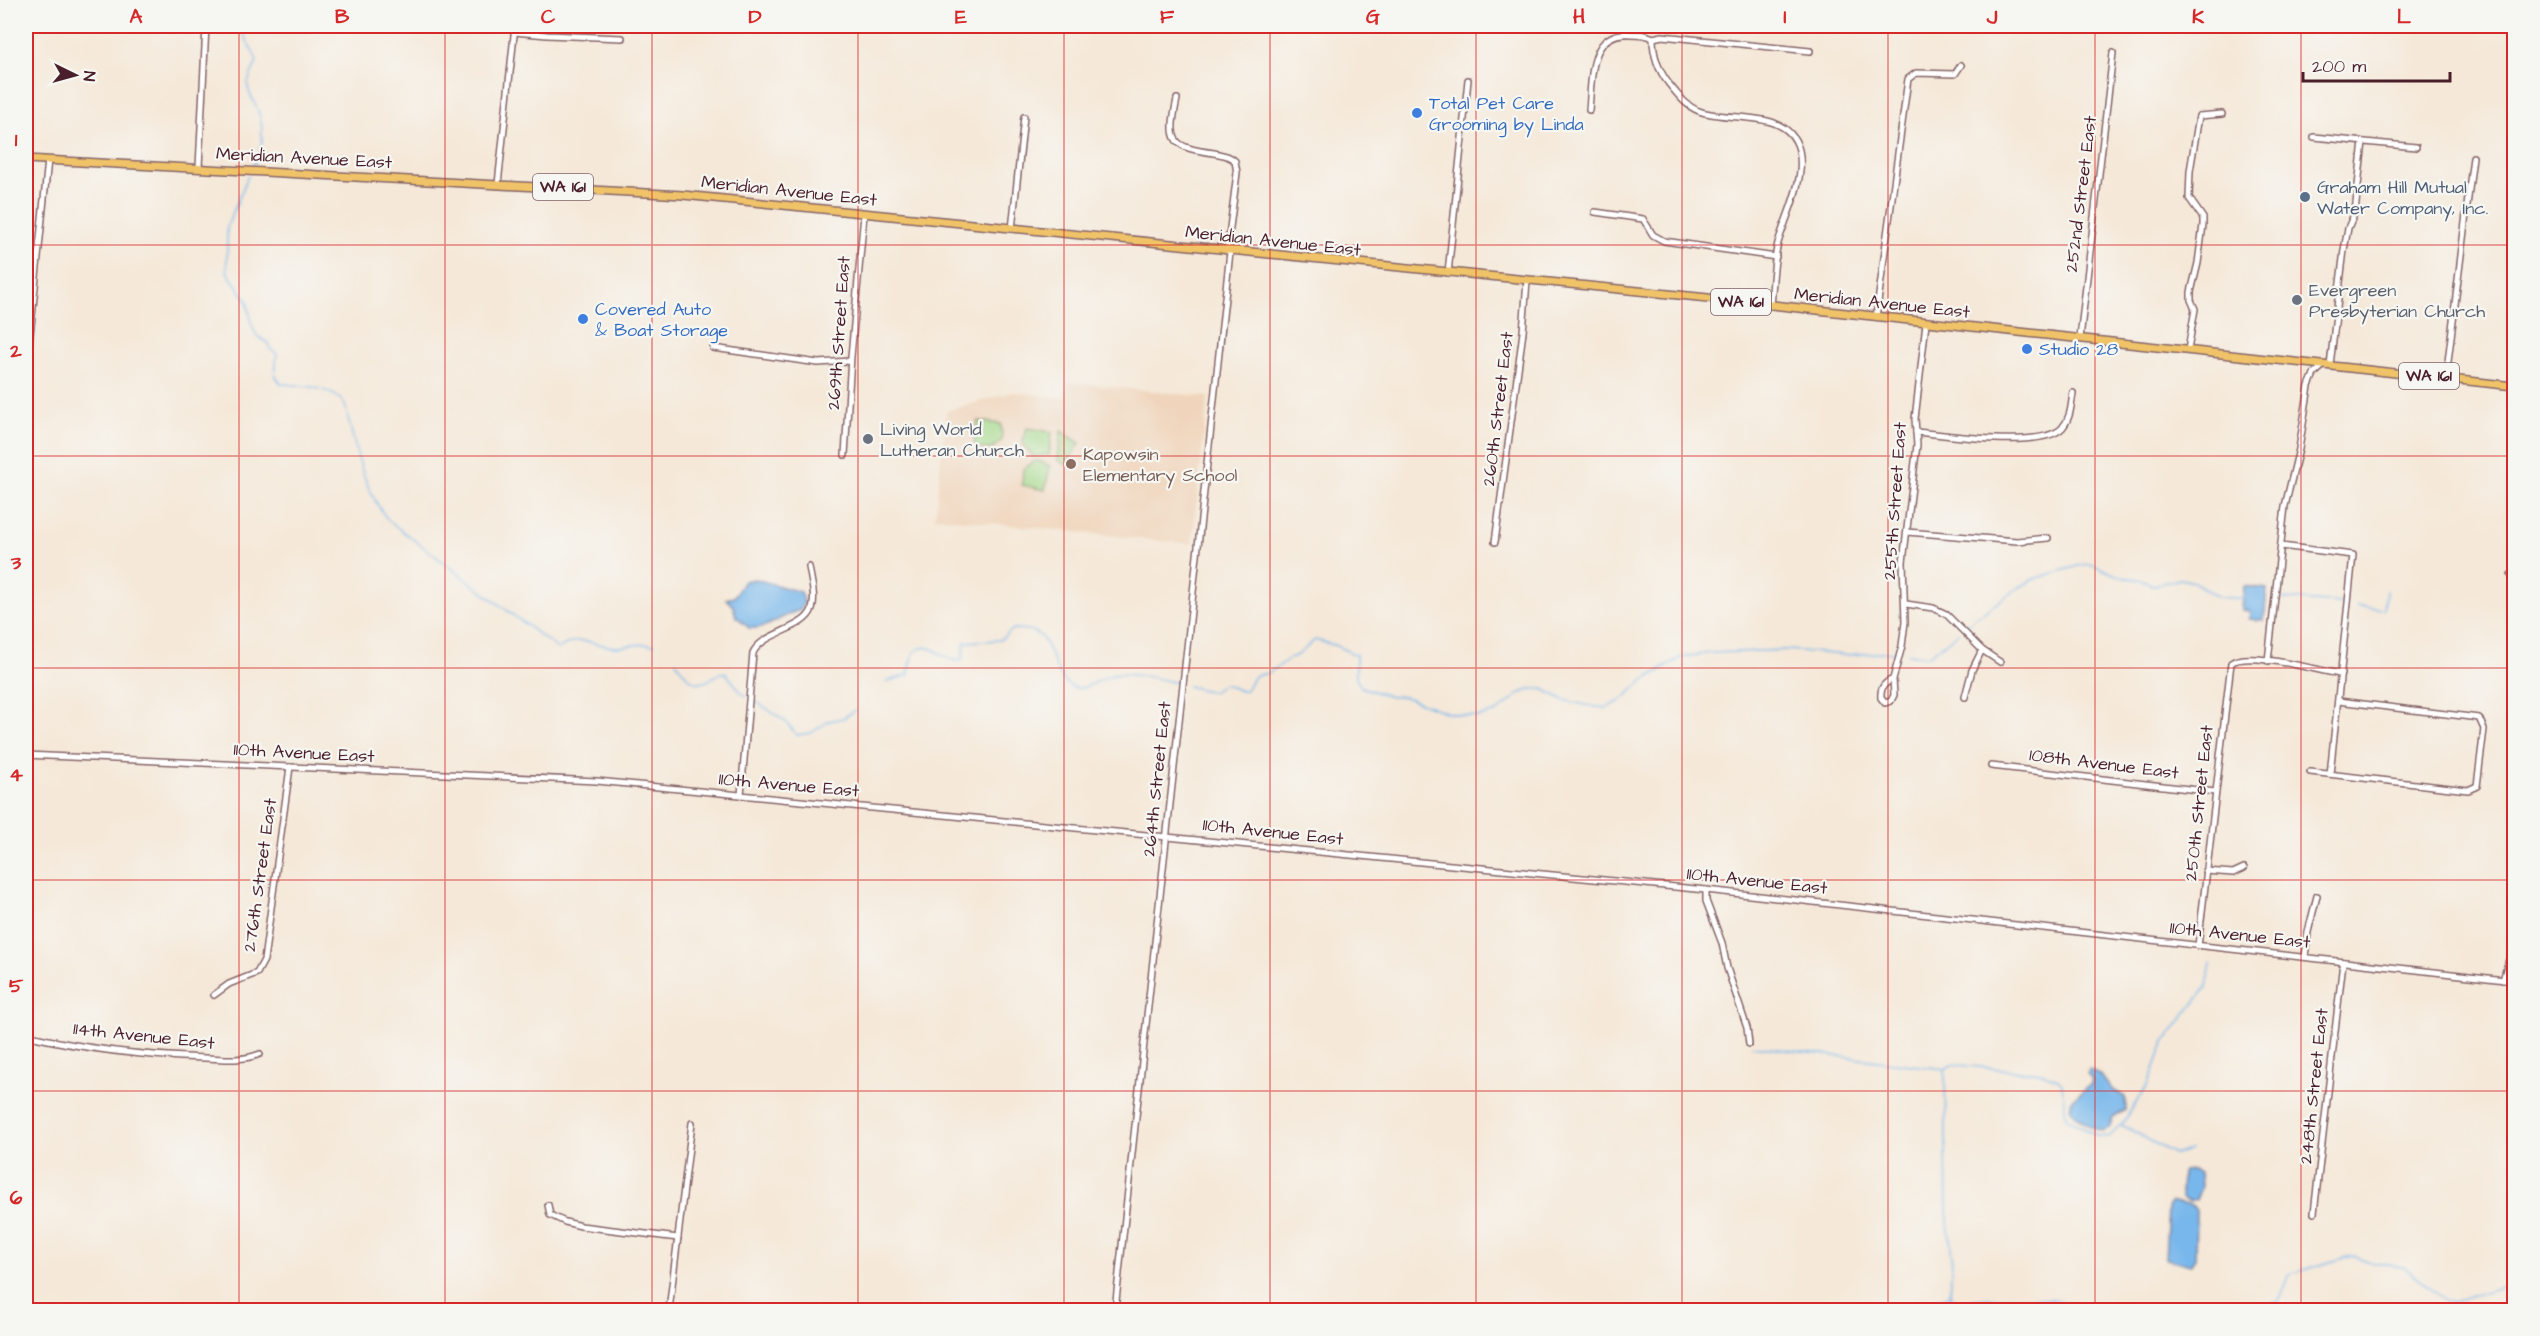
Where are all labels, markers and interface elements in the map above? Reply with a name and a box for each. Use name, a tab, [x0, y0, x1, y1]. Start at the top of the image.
text: A	[130, 3, 143, 31]
text: B	[335, 3, 350, 31]
text: C	[541, 3, 556, 31]
text: D	[749, 3, 762, 31]
text: E	[955, 3, 967, 31]
text: F	[1160, 3, 1175, 31]
text: G	[1366, 3, 1380, 31]
text: H	[1573, 3, 1585, 31]
text: I	[1783, 3, 1787, 31]
text: J	[1986, 3, 1998, 31]
text: K	[2192, 3, 2205, 31]
text: L	[2397, 3, 2411, 31]
north arrow	[45, 45, 105, 105]
scale bar	[2303, 45, 2450, 83]
text: 200 m	[2312, 54, 2366, 79]
text: N	[78, 70, 100, 82]
place label: Total Pet Care Grooming by Linda	[1429, 91, 1584, 138]
marker: Total Pet Care Grooming by Linda	[1410, 106, 1424, 120]
street label: 252nd Street East	[2059, 114, 2103, 274]
text: 1	[15, 126, 18, 154]
street label: Meridian Avenue East	[215, 141, 393, 175]
street label: Meridian Avenue East	[700, 169, 879, 213]
road number: WA 161	[533, 174, 593, 200]
place label: Graham Hill Mutual Water Company, Inc.	[2317, 175, 2488, 222]
marker: Graham Hill Mutual Water Company, Inc.	[2298, 190, 2312, 204]
street label: Meridian Avenue East	[1184, 219, 1363, 263]
street label: 269th Street East	[821, 255, 857, 411]
place label: Evergreen Presbyterian Church	[2309, 278, 2485, 325]
street label: Meridian Avenue East	[1793, 281, 1972, 325]
road number: WA 161	[1711, 289, 1771, 315]
marker: Evergreen Presbyterian Church	[2290, 293, 2304, 307]
place label: Covered Auto & Boat Storage	[595, 297, 728, 344]
marker: Covered Auto & Boat Storage	[576, 312, 590, 326]
street label: 260th Street East	[1476, 330, 1520, 488]
text: 2	[9, 337, 22, 365]
place label: Studio 28	[2039, 337, 2119, 362]
marker: Studio 28	[2020, 342, 2034, 356]
road number: WA 161	[2399, 363, 2459, 389]
place label: Living World Lutheran Church	[880, 417, 1024, 463]
street label: 255th Street East	[1877, 421, 1913, 581]
marker: Living World Lutheran Church	[861, 432, 875, 446]
place label: Kapowsin Elementary School	[1083, 442, 1238, 489]
marker: Kapowsin Elementary School	[1064, 457, 1078, 471]
text: 3	[10, 549, 22, 577]
street label: 264th Street East	[1136, 699, 1178, 858]
street label: 250th Street East	[2178, 723, 2220, 882]
street label: 110th Avenue East	[233, 737, 376, 769]
street label: 108th Avenue East	[2028, 742, 2181, 786]
text: 4	[9, 761, 23, 789]
street label: 110th Avenue East	[718, 766, 861, 804]
street label: 276th Street East	[237, 796, 283, 953]
street label: 110th Avenue East	[1201, 812, 1345, 852]
street label: 110th Avenue East	[1685, 861, 1829, 901]
street label: 110th Avenue East	[2168, 915, 2312, 955]
text: 5	[9, 972, 24, 1000]
street label: 248th Street East	[2293, 1006, 2335, 1165]
street label: 114th Avenue East	[72, 1016, 217, 1056]
text: 6	[10, 1184, 23, 1212]

